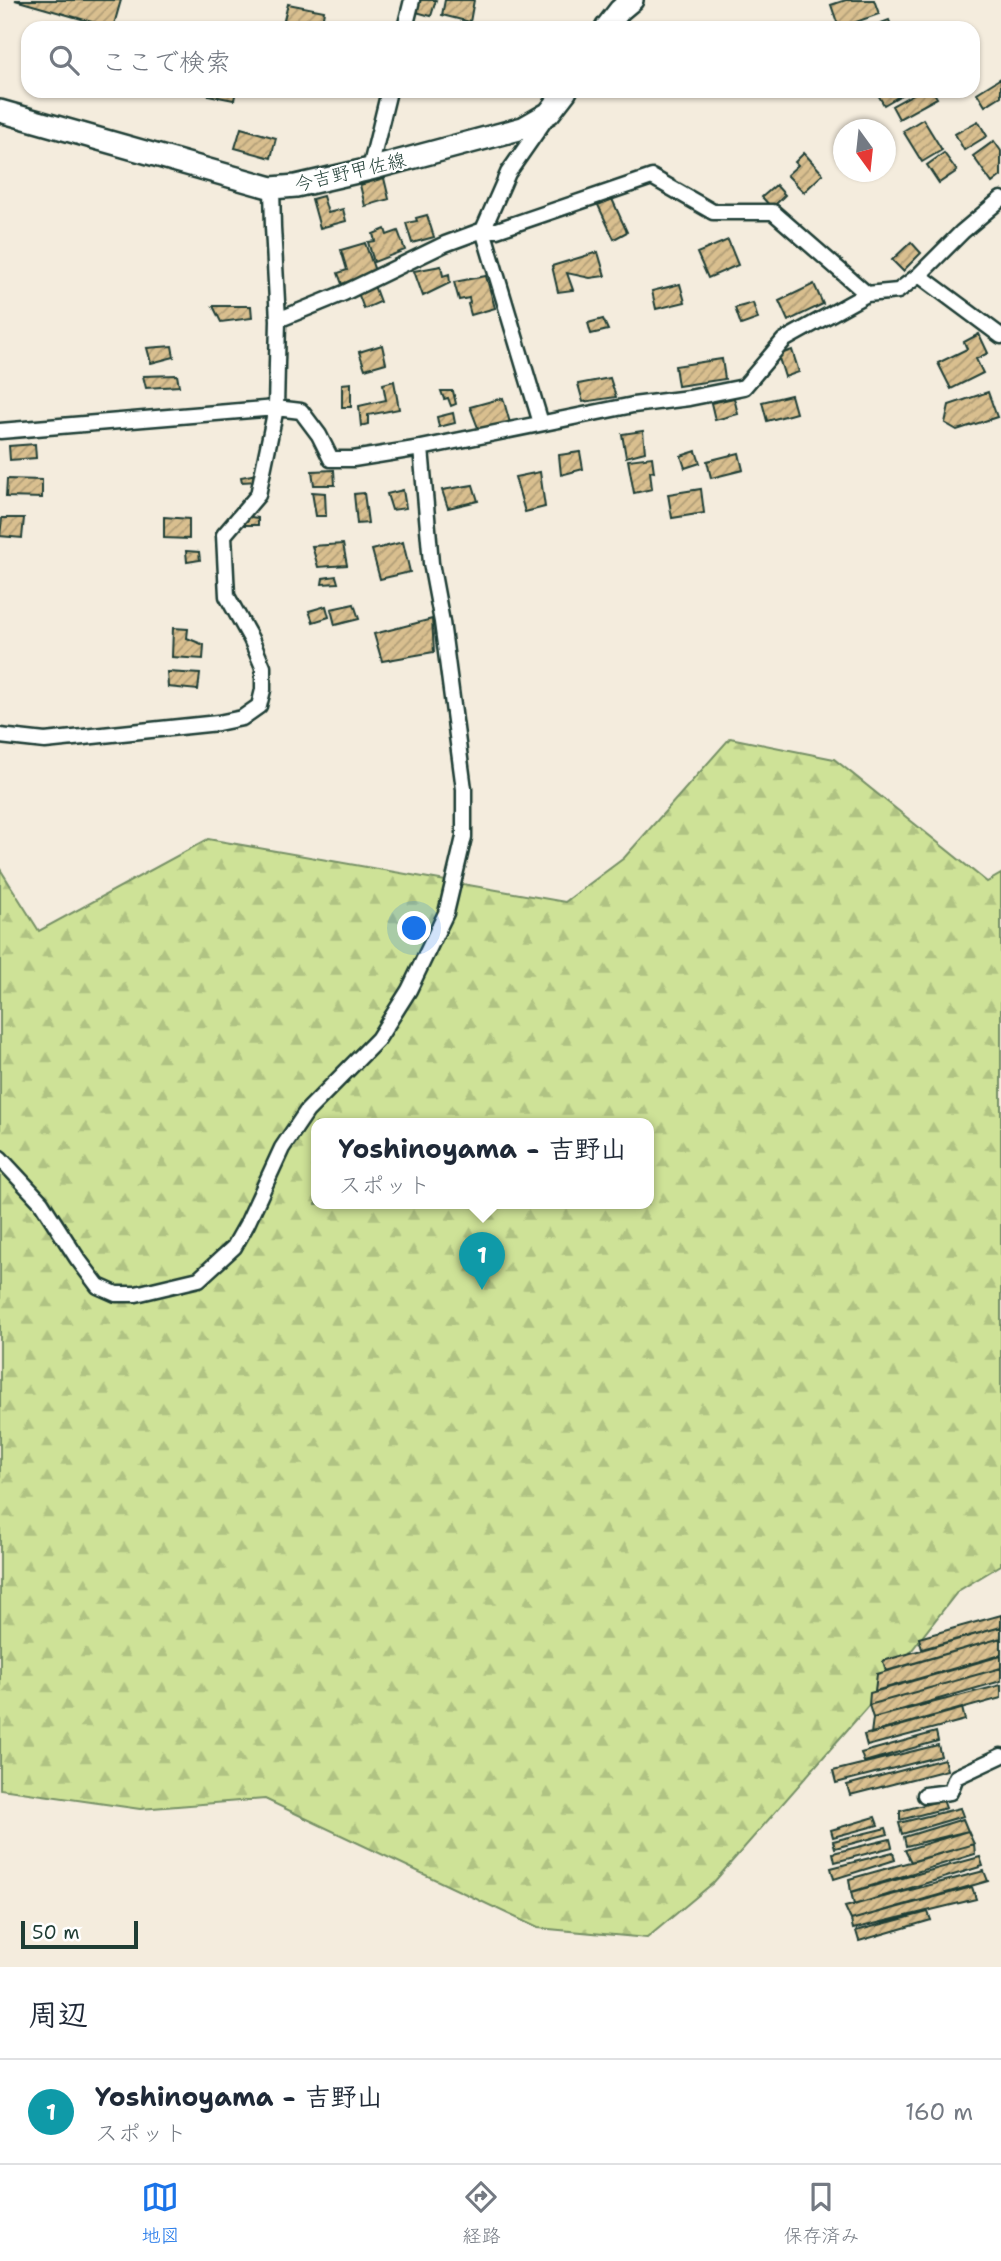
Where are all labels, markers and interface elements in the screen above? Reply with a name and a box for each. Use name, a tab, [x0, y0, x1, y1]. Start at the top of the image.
search box	[21, 21, 980, 98]
icon: search	[45, 41, 83, 79]
text: ここで検索	[101, 44, 231, 79]
north arrow	[833, 119, 896, 182]
street label: 今吉野甲佐線	[292, 147, 408, 197]
your location	[397, 911, 431, 945]
popup	[311, 1118, 654, 1209]
text: Yoshinoyama - 吉野山	[339, 1131, 626, 1166]
text: スポット	[339, 1170, 431, 1200]
pin: 1	[459, 1232, 505, 1290]
scale bar	[21, 1918, 138, 1950]
text: 50 m	[32, 1920, 80, 1945]
text: 周辺	[28, 1994, 88, 2035]
text: Yoshinoyama - 吉野山	[95, 2079, 383, 2114]
text: 1	[46, 2097, 56, 2127]
text: 160 m	[905, 2097, 973, 2127]
text: スポット	[95, 2118, 187, 2148]
tab: 地図	[141, 2178, 180, 2248]
tab: 経路	[462, 2178, 501, 2248]
tab: 保存済み	[783, 2178, 860, 2248]

